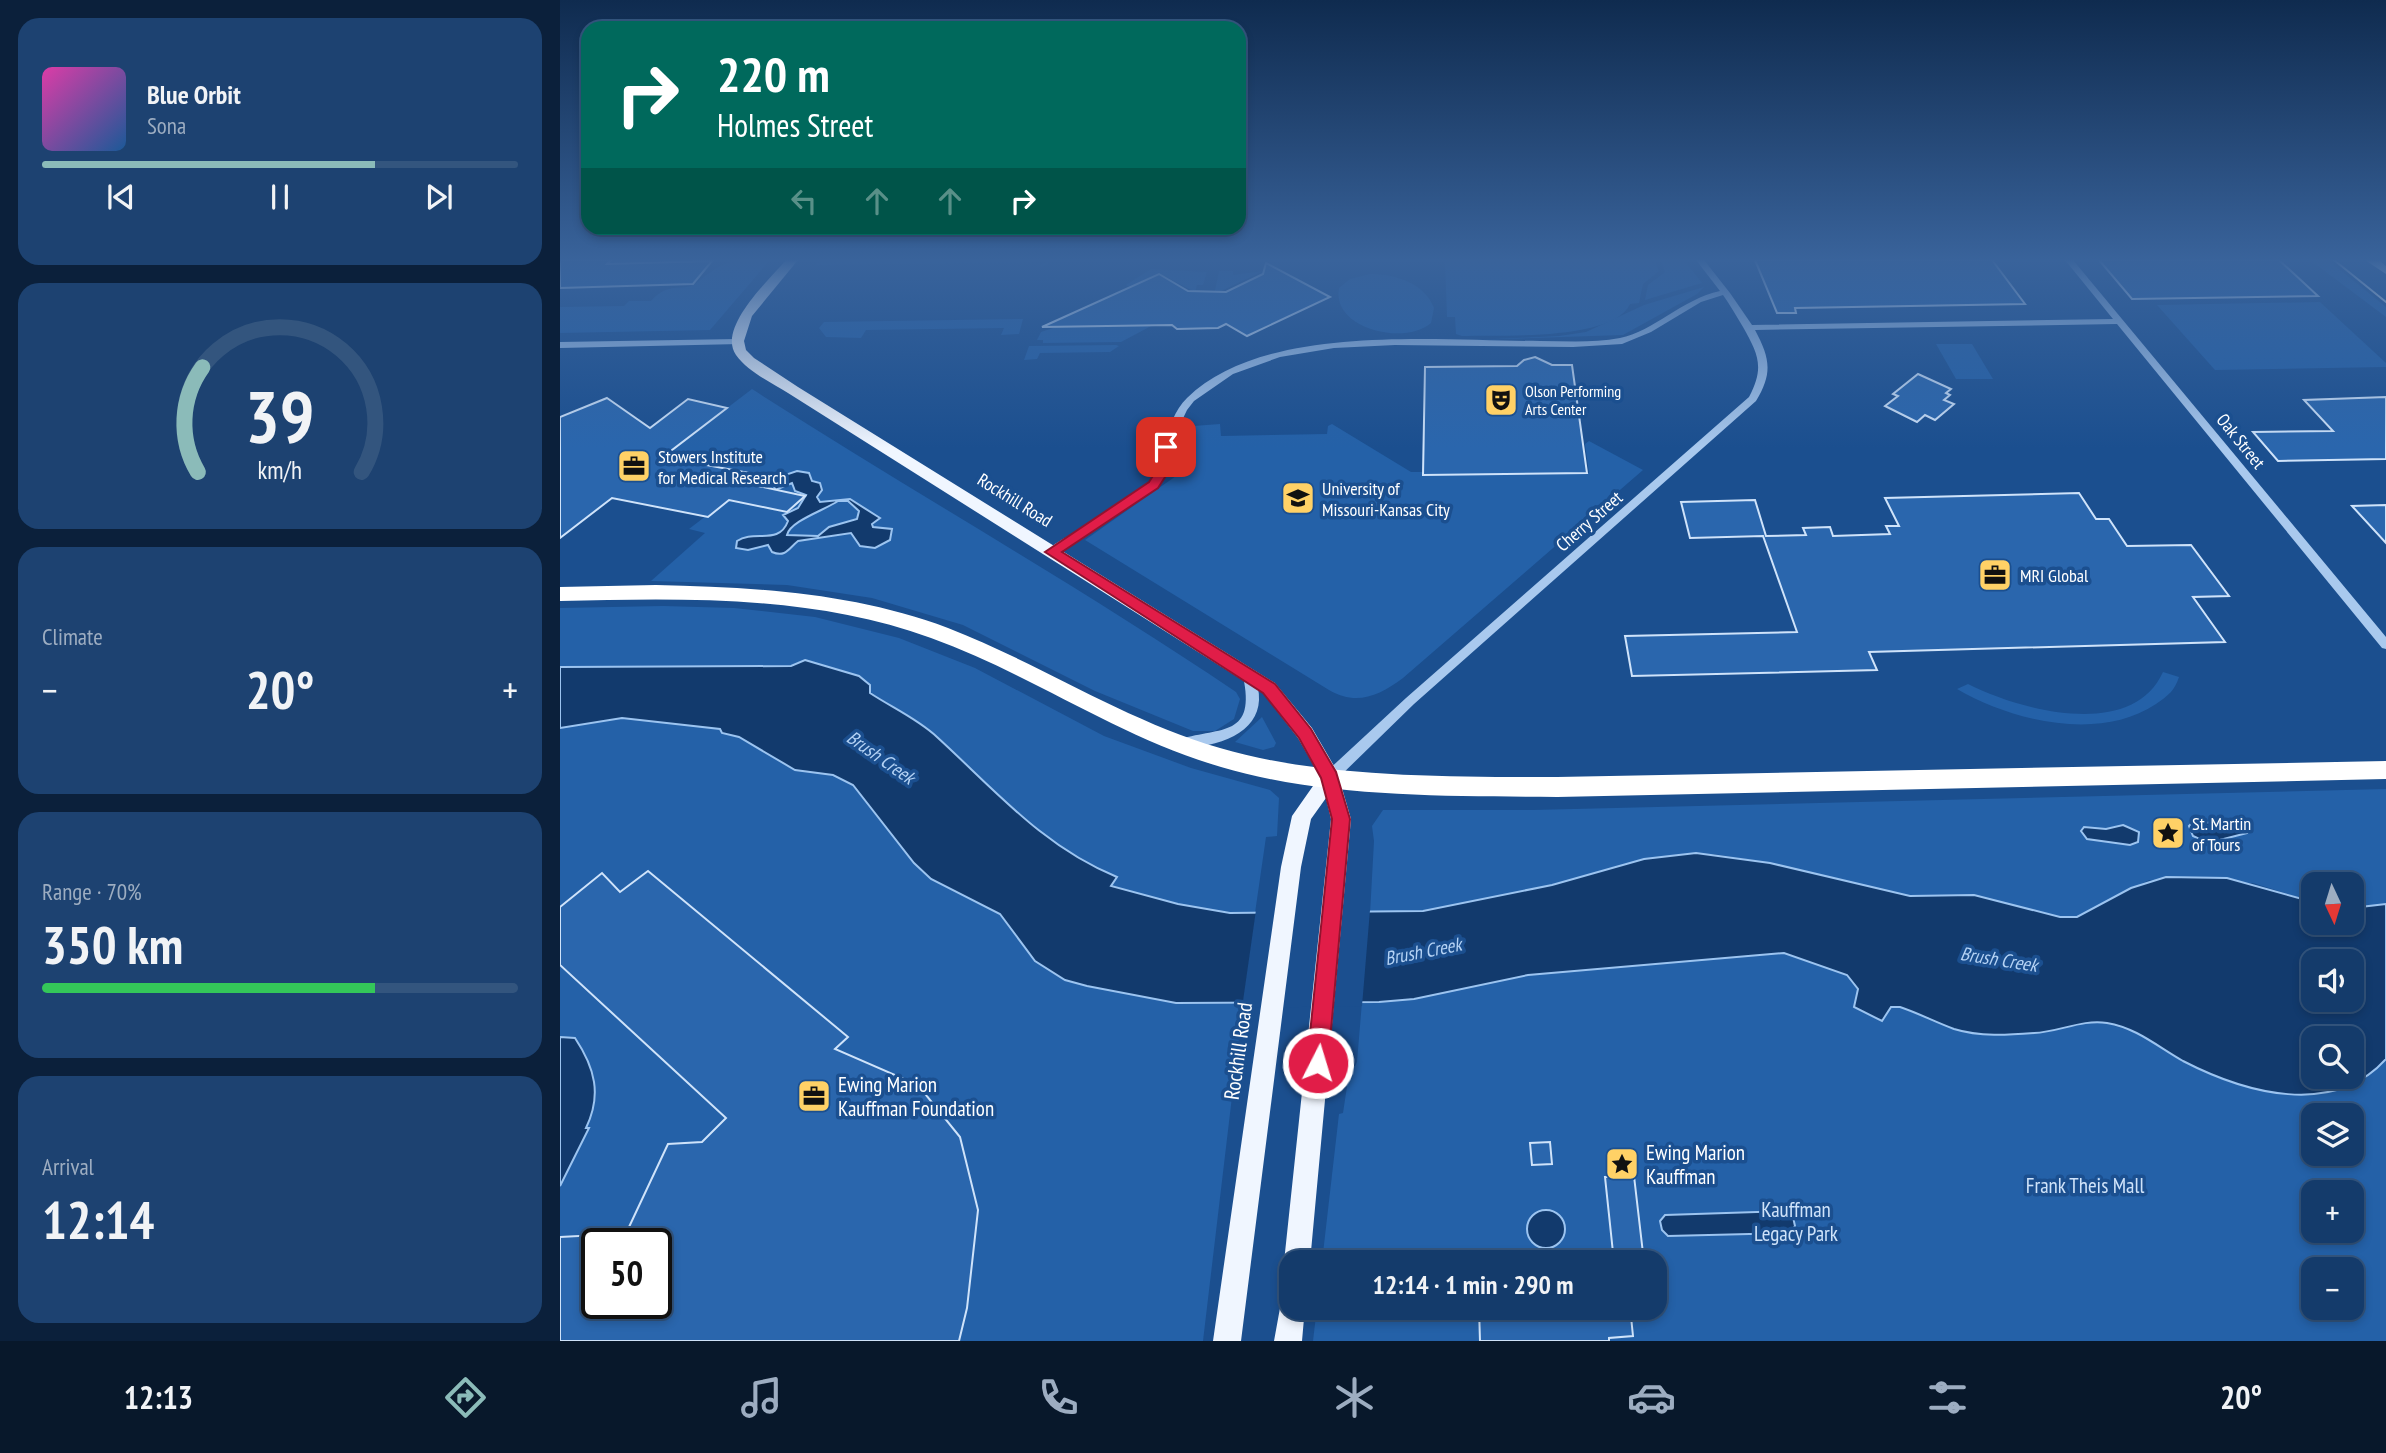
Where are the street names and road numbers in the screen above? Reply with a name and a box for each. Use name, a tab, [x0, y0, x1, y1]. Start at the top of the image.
street label: Oak Street	[2212, 409, 2270, 473]
street label: Rockhill Road	[973, 468, 1057, 532]
street label: Cherry Street	[1551, 486, 1627, 556]
street label: Rockhill Road	[1218, 1001, 1258, 1101]

